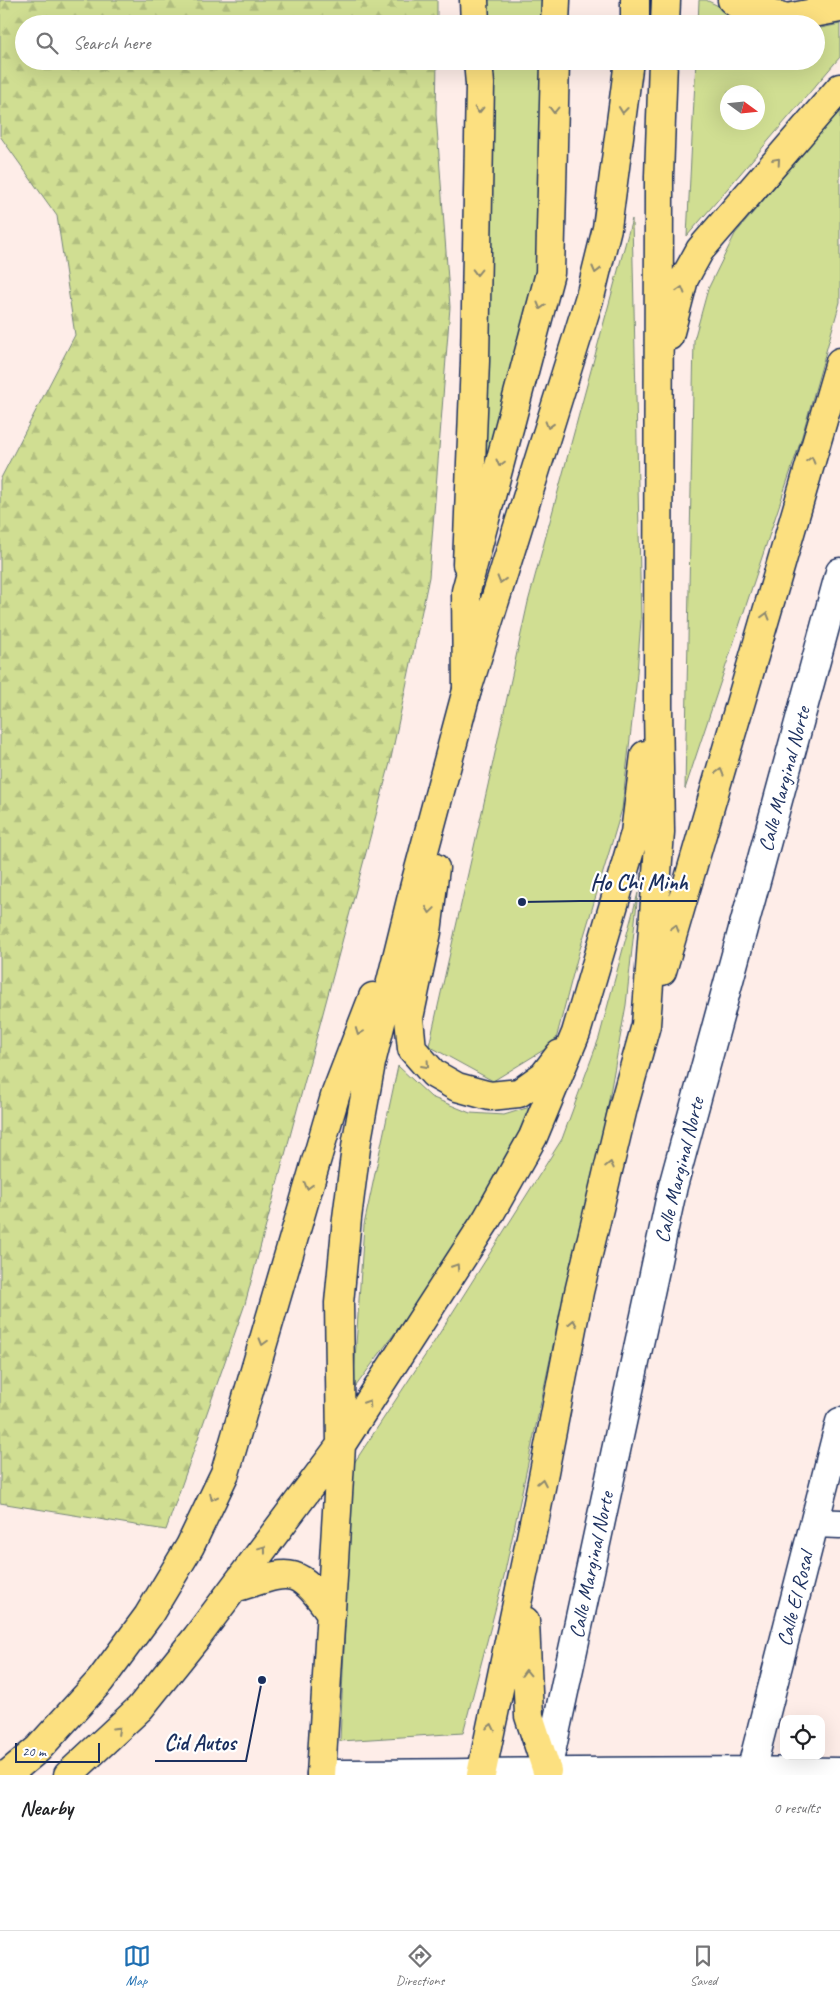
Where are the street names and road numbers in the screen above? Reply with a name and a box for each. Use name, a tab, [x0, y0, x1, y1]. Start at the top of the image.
street label: Calle Marginal Norte	[752, 702, 816, 854]
street label: Calle Marginal Norte	[648, 1093, 710, 1245]
street label: Calle Marginal Norte	[563, 1487, 620, 1640]
street label: Calle El Rosal	[771, 1546, 820, 1649]

